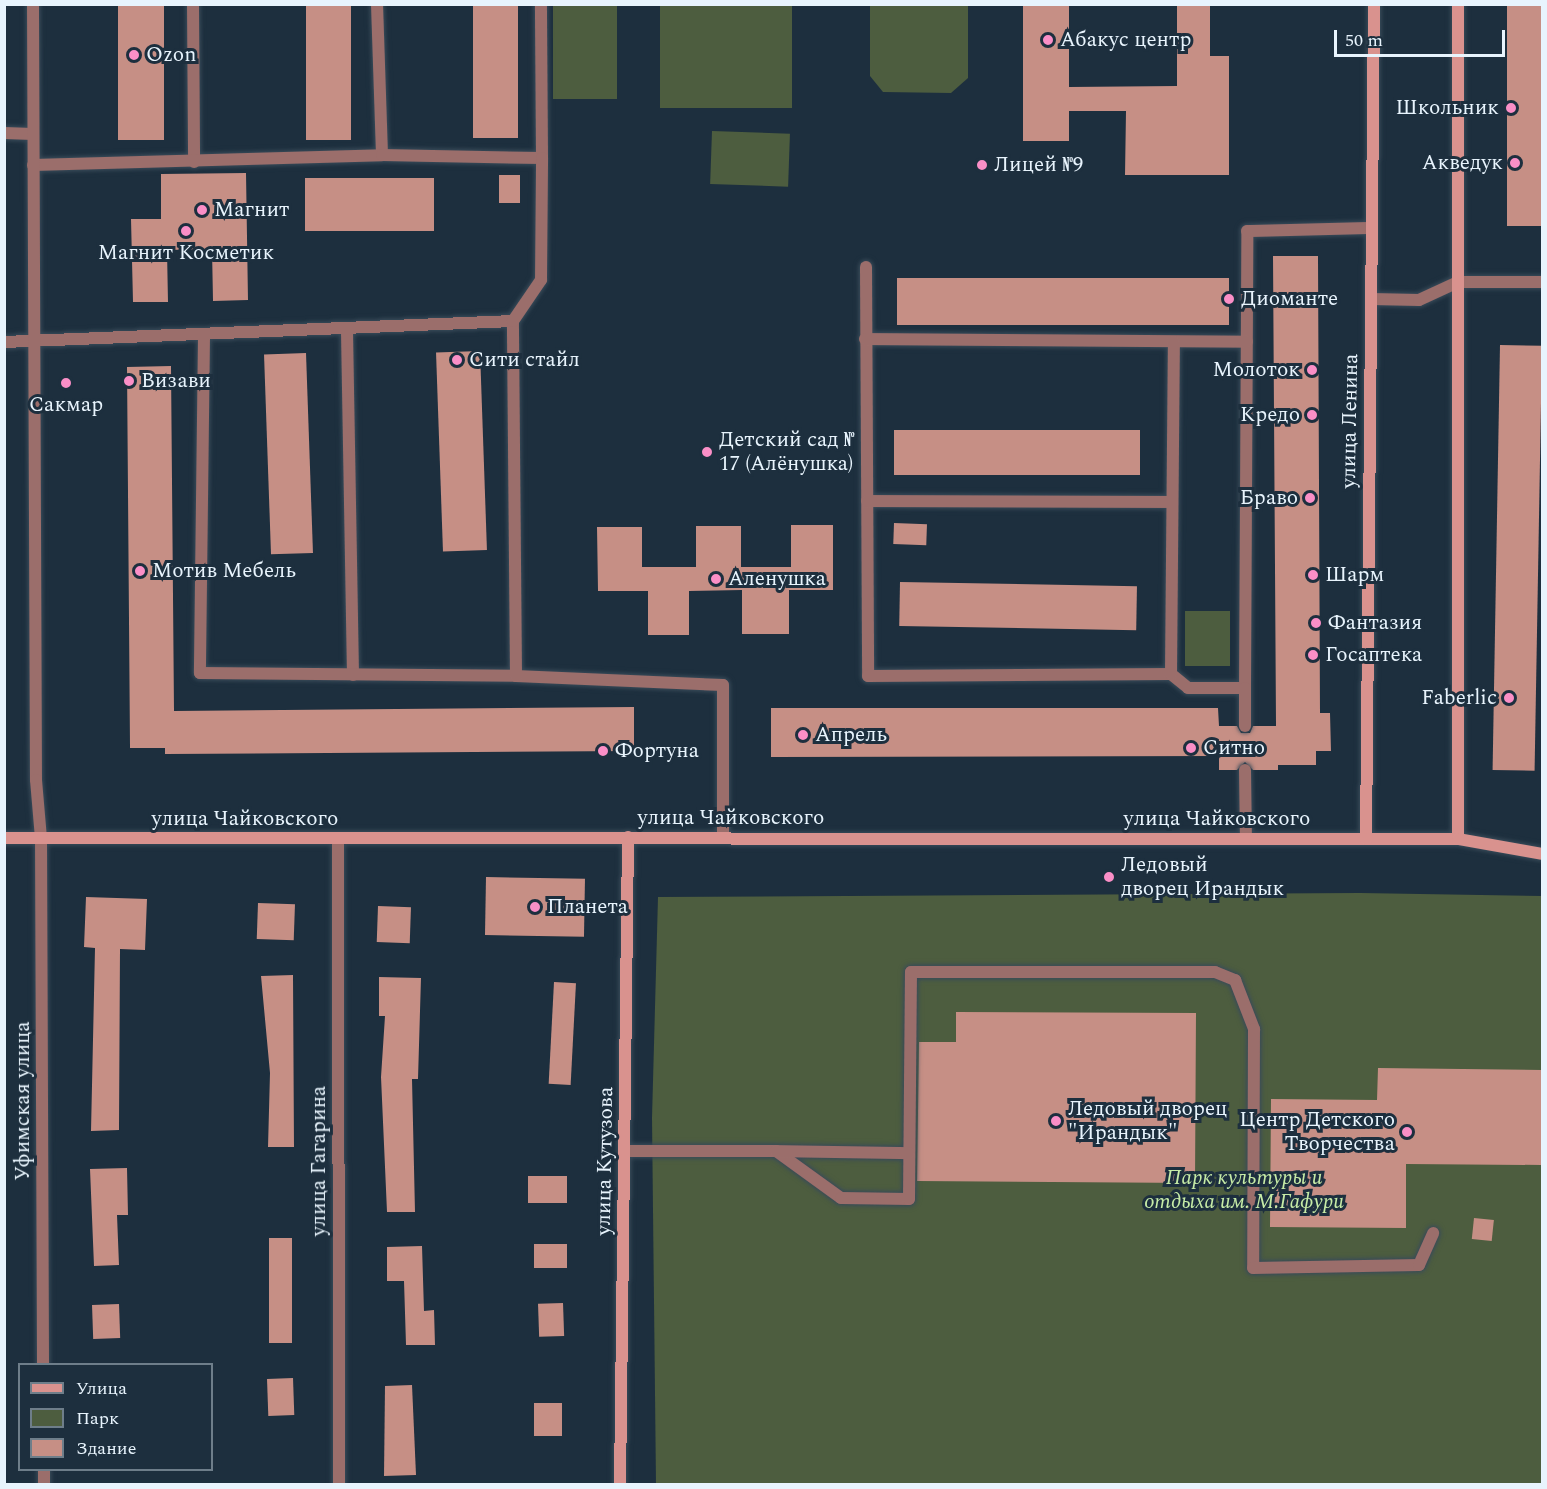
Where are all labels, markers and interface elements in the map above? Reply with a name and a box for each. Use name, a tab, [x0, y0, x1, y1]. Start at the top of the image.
scale bar	[1337, 18, 1508, 56]
place label: Абакус центр	[1060, 27, 1191, 53]
text: 50 m	[1345, 27, 1383, 54]
marker: Абакус центр	[1041, 33, 1055, 47]
place label: Ozon	[146, 42, 196, 68]
marker: Ozon	[127, 48, 141, 62]
place label: Школьник	[1396, 95, 1499, 121]
marker: Школьник	[1504, 101, 1518, 115]
place label: Акведук	[1422, 150, 1503, 176]
place label: Лицей №9	[994, 152, 1083, 178]
marker: Акведук	[1508, 156, 1522, 170]
marker: Лицей №9	[975, 158, 989, 172]
place label: Магнит	[214, 197, 289, 223]
marker: Магнит	[195, 203, 209, 217]
marker: Магнит Косметик	[179, 224, 193, 238]
place label: Магнит Косметик	[98, 240, 274, 266]
place label: Диоманте	[1241, 286, 1338, 312]
marker: Диоманте	[1222, 292, 1236, 306]
place label: Сити стайл	[469, 347, 580, 373]
marker: Сити стайл	[450, 353, 464, 367]
street label: улица Ленина	[1336, 353, 1364, 489]
place label: Молоток	[1213, 357, 1300, 383]
marker: Молоток	[1305, 363, 1319, 377]
place label: Визави	[141, 368, 211, 394]
marker: Визави	[122, 374, 136, 388]
marker: Сакмар	[59, 376, 73, 390]
place label: Сакмар	[29, 392, 103, 418]
place label: Кредо	[1240, 402, 1300, 428]
marker: Кредо	[1305, 408, 1319, 422]
place label: Детский сад № 17 (Алёнушка)	[719, 427, 854, 477]
marker: Детский сад № 17 (Алёнушка)	[700, 445, 714, 459]
place label: Браво	[1240, 485, 1298, 511]
marker: Браво	[1303, 491, 1317, 505]
place label: Мотив Мебель	[152, 558, 296, 584]
place label: Шарм	[1325, 562, 1384, 588]
marker: Мотив Мебель	[133, 564, 147, 578]
place label: Аленушка	[728, 566, 826, 592]
marker: Шарм	[1306, 568, 1320, 582]
marker: Аленушка	[709, 572, 723, 586]
place label: Фантазия	[1328, 610, 1422, 636]
marker: Фантазия	[1309, 616, 1323, 630]
place label: Госаптека	[1325, 642, 1422, 668]
marker: Госаптека	[1306, 648, 1320, 662]
place label: Faberlic	[1421, 685, 1497, 711]
marker: Faberlic	[1502, 691, 1516, 705]
place label: Апрель	[815, 722, 887, 748]
marker: Апрель	[796, 728, 810, 742]
place label: Ситно	[1203, 735, 1265, 761]
place label: Фортуна	[615, 738, 699, 764]
marker: Ситно	[1184, 741, 1198, 755]
marker: Фортуна	[596, 744, 610, 758]
street label: улица Чайковского	[638, 805, 824, 831]
street label: улица Чайковского	[152, 806, 338, 832]
street label: улица Чайковского	[1124, 806, 1310, 832]
place label: Ледовый дворец Ирандык	[1121, 852, 1284, 902]
marker: Ледовый дворец Ирандык	[1102, 870, 1116, 884]
place label: Планета	[547, 894, 628, 920]
marker: Планета	[528, 900, 542, 914]
street label: Уфимская улица	[10, 1021, 36, 1181]
street label: улица Гагарина	[306, 1086, 332, 1236]
street label: улица Кутузова	[591, 1086, 619, 1236]
place label: Ледовый дворец "Ирандык"	[1068, 1096, 1227, 1146]
place label: Центр Детского Творчества	[1239, 1107, 1395, 1157]
marker: Ледовый дворец "Ирандык"	[1049, 1114, 1063, 1128]
marker: Центр Детского Творчества	[1400, 1125, 1414, 1139]
park label: Парк культуры и отдыха им. М.Гафури	[1144, 1165, 1344, 1215]
legend	[18, 1363, 213, 1471]
text: Улица	[76, 1375, 127, 1402]
text: Парк	[76, 1405, 119, 1432]
text: Здание	[76, 1435, 136, 1462]

